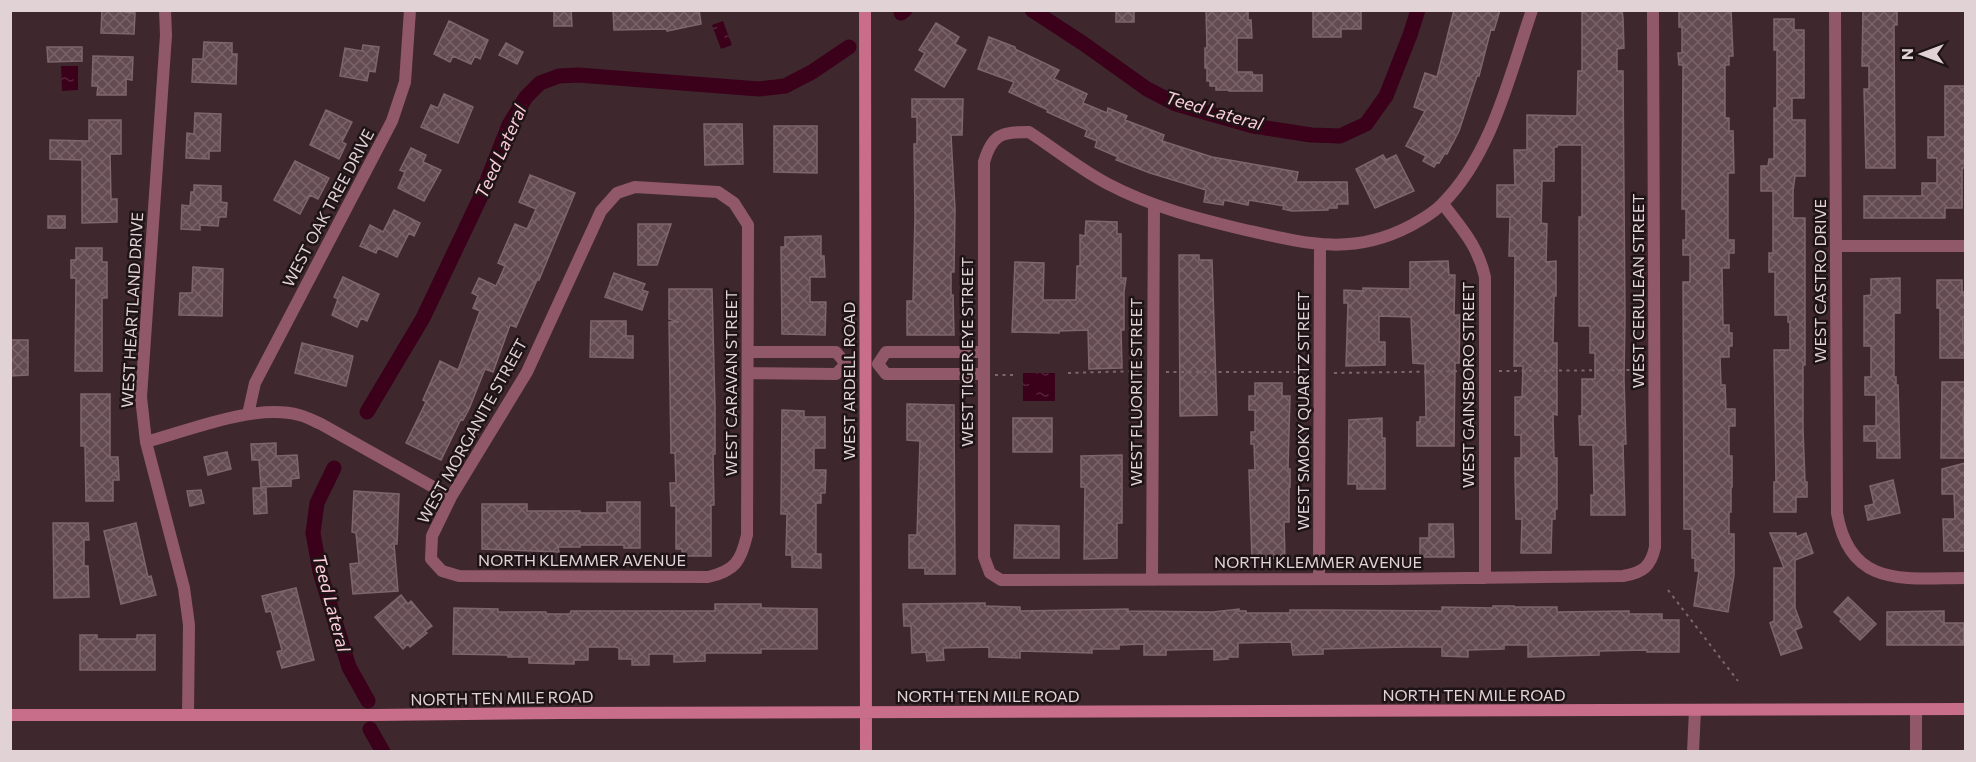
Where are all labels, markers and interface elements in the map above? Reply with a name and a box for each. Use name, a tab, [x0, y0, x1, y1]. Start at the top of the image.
north arrow	[1892, 24, 1952, 84]
text: N	[1897, 48, 1916, 60]
water label: Teed Lateral	[1163, 86, 1266, 135]
water label: Teed Lateral	[470, 101, 531, 202]
street label: WEST OAK TREE DRIVE	[278, 126, 377, 290]
street label: WEST CERULEAN STREET	[1628, 193, 1647, 389]
street label: WEST CASTRO DRIVE	[1810, 199, 1829, 363]
street label: WEST HEARTLAND DRIVE	[117, 212, 146, 408]
street label: WEST TIGER EYE STREET	[957, 257, 976, 447]
street label: WEST GAINSBORO STREET	[1458, 282, 1477, 488]
street label: WEST CARAVAN STREET	[721, 290, 740, 476]
street label: WEST SMOKY QUARTZ STREET	[1293, 291, 1312, 531]
street label: WEST FLUORITE STREET	[1126, 298, 1145, 486]
street label: WEST ARDELL ROAD	[839, 302, 858, 460]
street label: WEST MORGANITE STREET	[413, 335, 530, 527]
street label: NORTH KLEMMER AVENUE	[478, 550, 686, 569]
water label: Teed Lateral	[308, 551, 356, 655]
street label: NORTH KLEMMER AVENUE	[1214, 552, 1422, 571]
street label: NORTH TEN MILE ROAD	[1382, 685, 1566, 704]
street label: NORTH TEN MILE ROAD	[410, 686, 594, 709]
street label: NORTH TEN MILE ROAD	[896, 686, 1080, 705]

